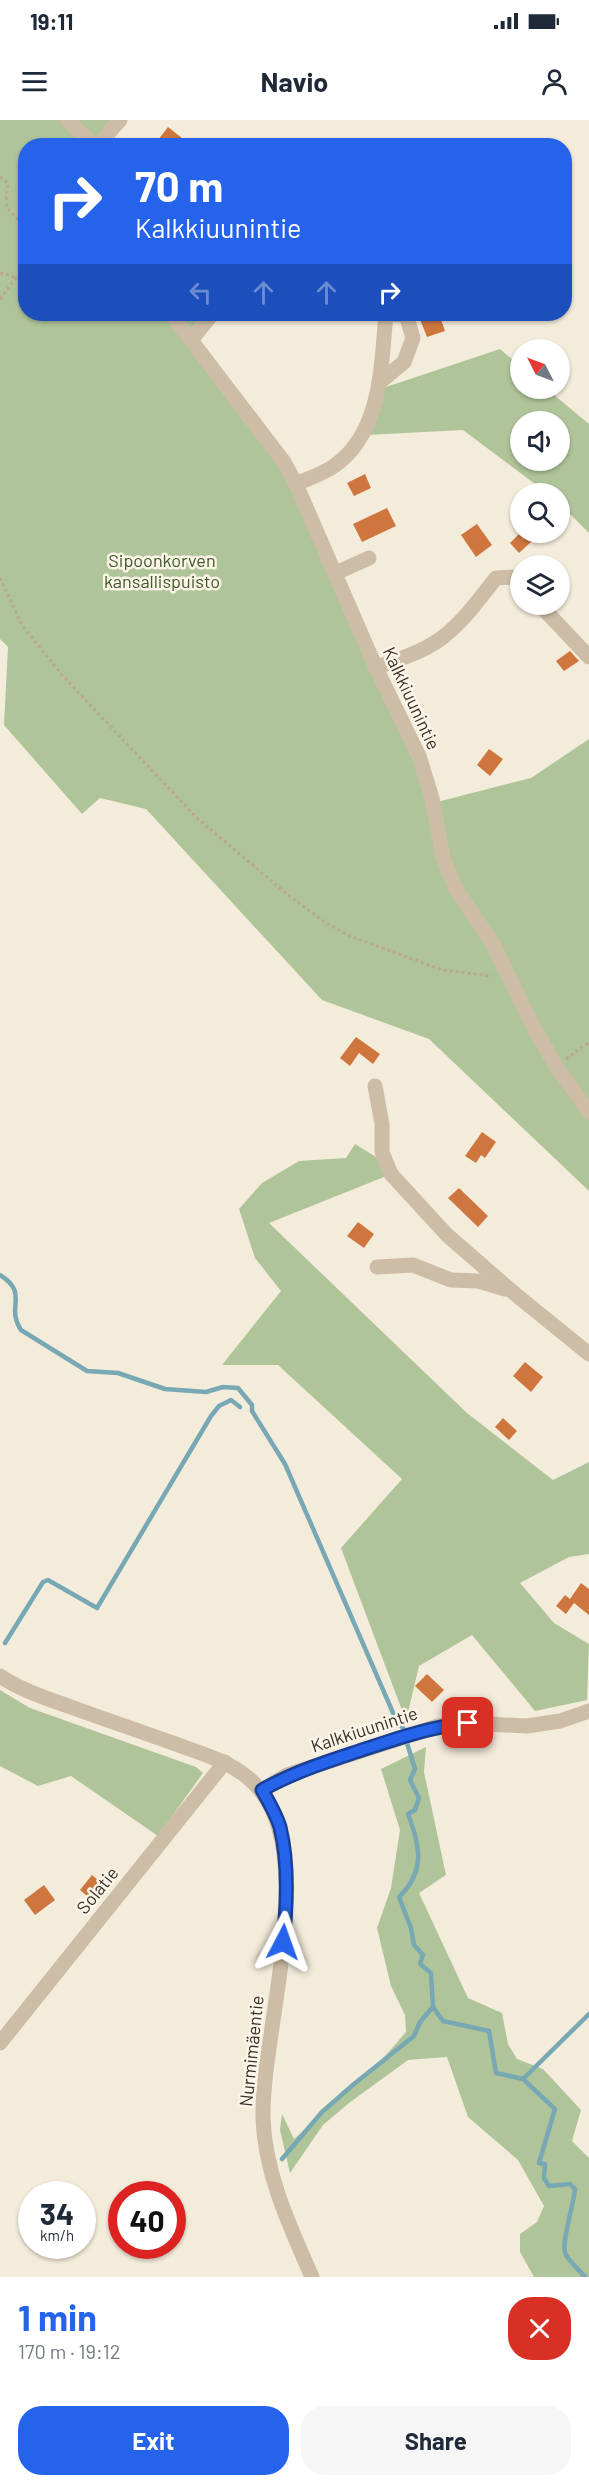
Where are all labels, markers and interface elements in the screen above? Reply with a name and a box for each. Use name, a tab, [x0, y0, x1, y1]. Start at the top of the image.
text: 19:11	[30, 8, 73, 34]
icon: menu	[18, 65, 51, 98]
text: Navio	[261, 65, 328, 97]
icon: person	[538, 65, 571, 98]
text: 70 m	[135, 160, 223, 210]
icon: right	[36, 162, 114, 240]
text: Kalkkiuunintie	[135, 211, 302, 243]
icon: left	[184, 276, 217, 309]
icon: ahead	[247, 276, 280, 309]
icon: ahead	[310, 276, 343, 309]
icon: right	[373, 276, 406, 309]
north arrow	[510, 339, 570, 399]
map controls	[510, 339, 570, 615]
button: sound	[510, 411, 570, 471]
button: search	[510, 483, 570, 543]
park label: Sipoonkorven kansallispuisto	[104, 549, 220, 592]
button: layers	[510, 555, 570, 615]
street label: Kalkkiuunintie	[379, 643, 445, 753]
pin	[442, 1697, 493, 1748]
street label: Kalkkiuunintie	[308, 1701, 420, 1757]
icon: arrive	[451, 1706, 484, 1739]
street label: Solatie	[71, 1862, 123, 1918]
position arrow	[251, 1910, 315, 1974]
street label: Nurmimäentie	[234, 1994, 268, 2108]
speed limit sign: 40	[108, 2181, 186, 2259]
text: 34	[40, 2195, 74, 2231]
text: km/h	[40, 2226, 74, 2244]
text: 1 min	[18, 2295, 97, 2338]
button: close	[508, 2297, 571, 2360]
text: 170 m · 19:12	[18, 2339, 120, 2363]
button: Exit	[18, 2406, 289, 2475]
button: Share	[301, 2406, 571, 2475]

